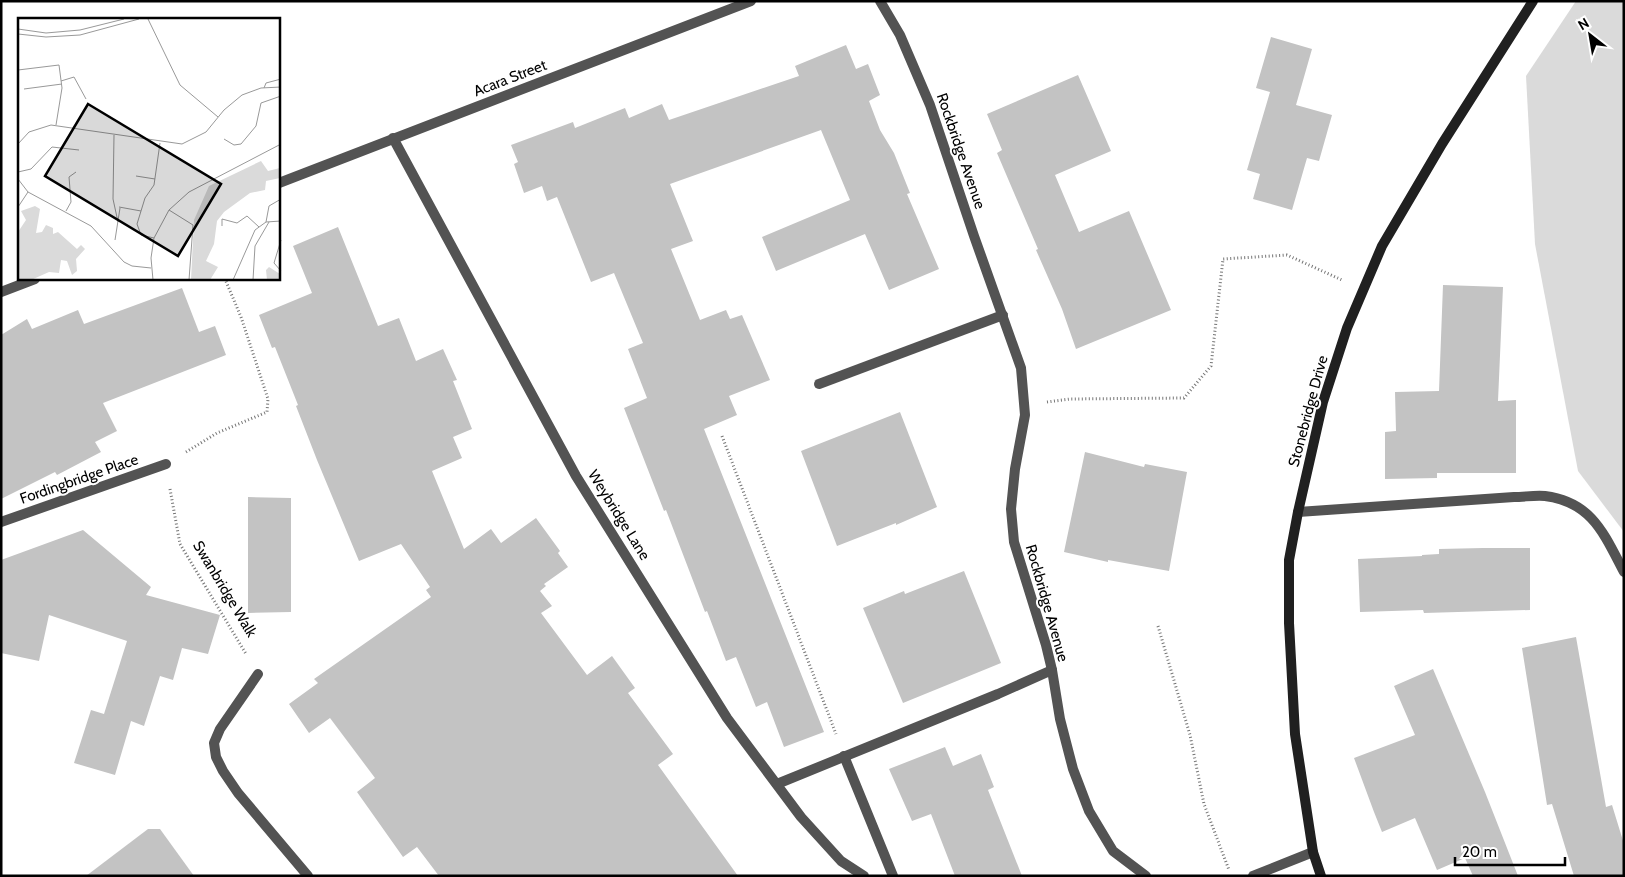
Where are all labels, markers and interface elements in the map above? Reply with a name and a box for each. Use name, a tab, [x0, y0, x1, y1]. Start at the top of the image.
north arrow	[1565, 10, 1615, 60]
text: N	[1574, 14, 1592, 34]
inset map	[18, 18, 280, 280]
street label: Acara Street	[471, 56, 549, 100]
street label: Rockbridge Avenue	[933, 91, 989, 212]
street label: Stonebridge Drive	[1284, 353, 1332, 469]
street label: Fordingbridge Place	[17, 450, 141, 508]
street label: Weybridge Lane	[584, 467, 654, 564]
street label: Swanbridge Walk	[189, 538, 261, 641]
street label: Rockbridge Avenue	[1022, 542, 1072, 664]
scale bar	[1455, 834, 1565, 866]
text: 20 m	[1462, 843, 1497, 861]

